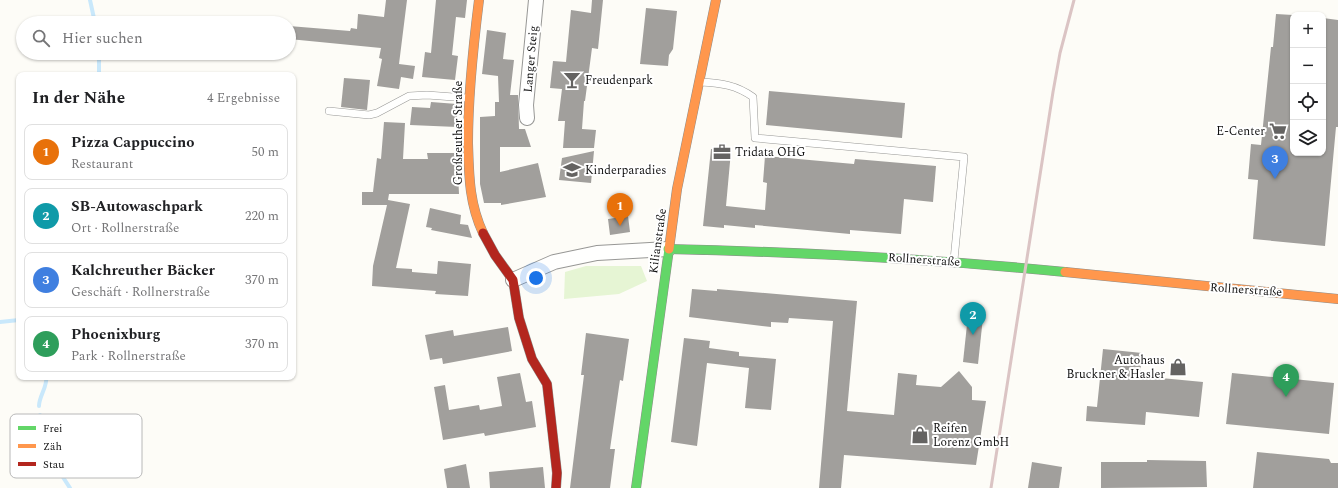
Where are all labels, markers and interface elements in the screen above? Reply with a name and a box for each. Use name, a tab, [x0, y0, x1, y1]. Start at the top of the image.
map controls	[1290, 12, 1326, 156]
button: +	[1290, 12, 1326, 48]
search box	[16, 16, 296, 60]
street label: Langer Steig	[519, 25, 543, 93]
icon: search	[30, 27, 52, 49]
text: Hier suchen	[62, 27, 143, 50]
button: −	[1290, 48, 1326, 84]
bar icon: Freudenpark	[562, 70, 582, 90]
place label: Freudenpark	[585, 71, 653, 90]
street label: Großreuther Straße	[449, 81, 468, 185]
button: locate	[1290, 84, 1326, 120]
text: In der Nähe	[32, 85, 125, 111]
text: 4 Ergebnisse	[207, 88, 280, 108]
button: layers	[1290, 120, 1326, 156]
supermarket icon: E-Center	[1268, 121, 1288, 141]
place label: E-Center	[1216, 122, 1265, 141]
text: Pizza Cappuccino	[71, 131, 195, 154]
text: 1	[42, 142, 50, 162]
text: 50 m	[252, 142, 279, 162]
office icon: Tridata OHG	[712, 142, 732, 162]
place label: Tridata OHG	[735, 143, 806, 162]
pin: 3	[1262, 146, 1288, 179]
text: Restaurant	[71, 154, 133, 174]
school or university icon: Kinderparadies	[562, 160, 582, 180]
place label: Kinderparadies	[585, 161, 666, 180]
pin: 1	[607, 193, 633, 226]
text: SB-Autowaschpark	[71, 195, 203, 218]
text: 2	[42, 206, 50, 226]
text: 220 m	[245, 206, 279, 226]
street label: Kilianstraße	[644, 207, 672, 275]
text: Ort · Rollnerstraße	[71, 218, 179, 238]
street label: Rollnerstraße	[887, 248, 961, 272]
text: Kalchreuther Bäcker	[71, 259, 215, 282]
your location	[526, 268, 546, 288]
text: 3	[42, 270, 50, 290]
text: 370 m	[245, 270, 279, 290]
street label: Rollnerstraße	[1209, 278, 1283, 302]
text: Geschäft · Rollnerstraße	[71, 282, 210, 302]
pin: 2	[960, 302, 986, 335]
text: Phoenixburg	[71, 323, 161, 346]
text: 4	[42, 334, 50, 354]
text: 370 m	[245, 334, 279, 354]
text: Park · Rollnerstraße	[71, 346, 186, 366]
place label: Autohaus Bruckner & Hasler	[1066, 351, 1165, 384]
shop icon: Autohaus Bruckner & Hasler	[1168, 357, 1188, 377]
pin: 4	[1273, 364, 1299, 397]
legend	[10, 414, 142, 478]
place label: Reifen Lorenz GmbH	[933, 419, 1009, 452]
text: Frei	[43, 420, 63, 437]
shop icon: Reifen Lorenz GmbH	[910, 425, 930, 445]
text: Zäh	[43, 438, 62, 455]
text: Stau	[43, 456, 64, 473]

